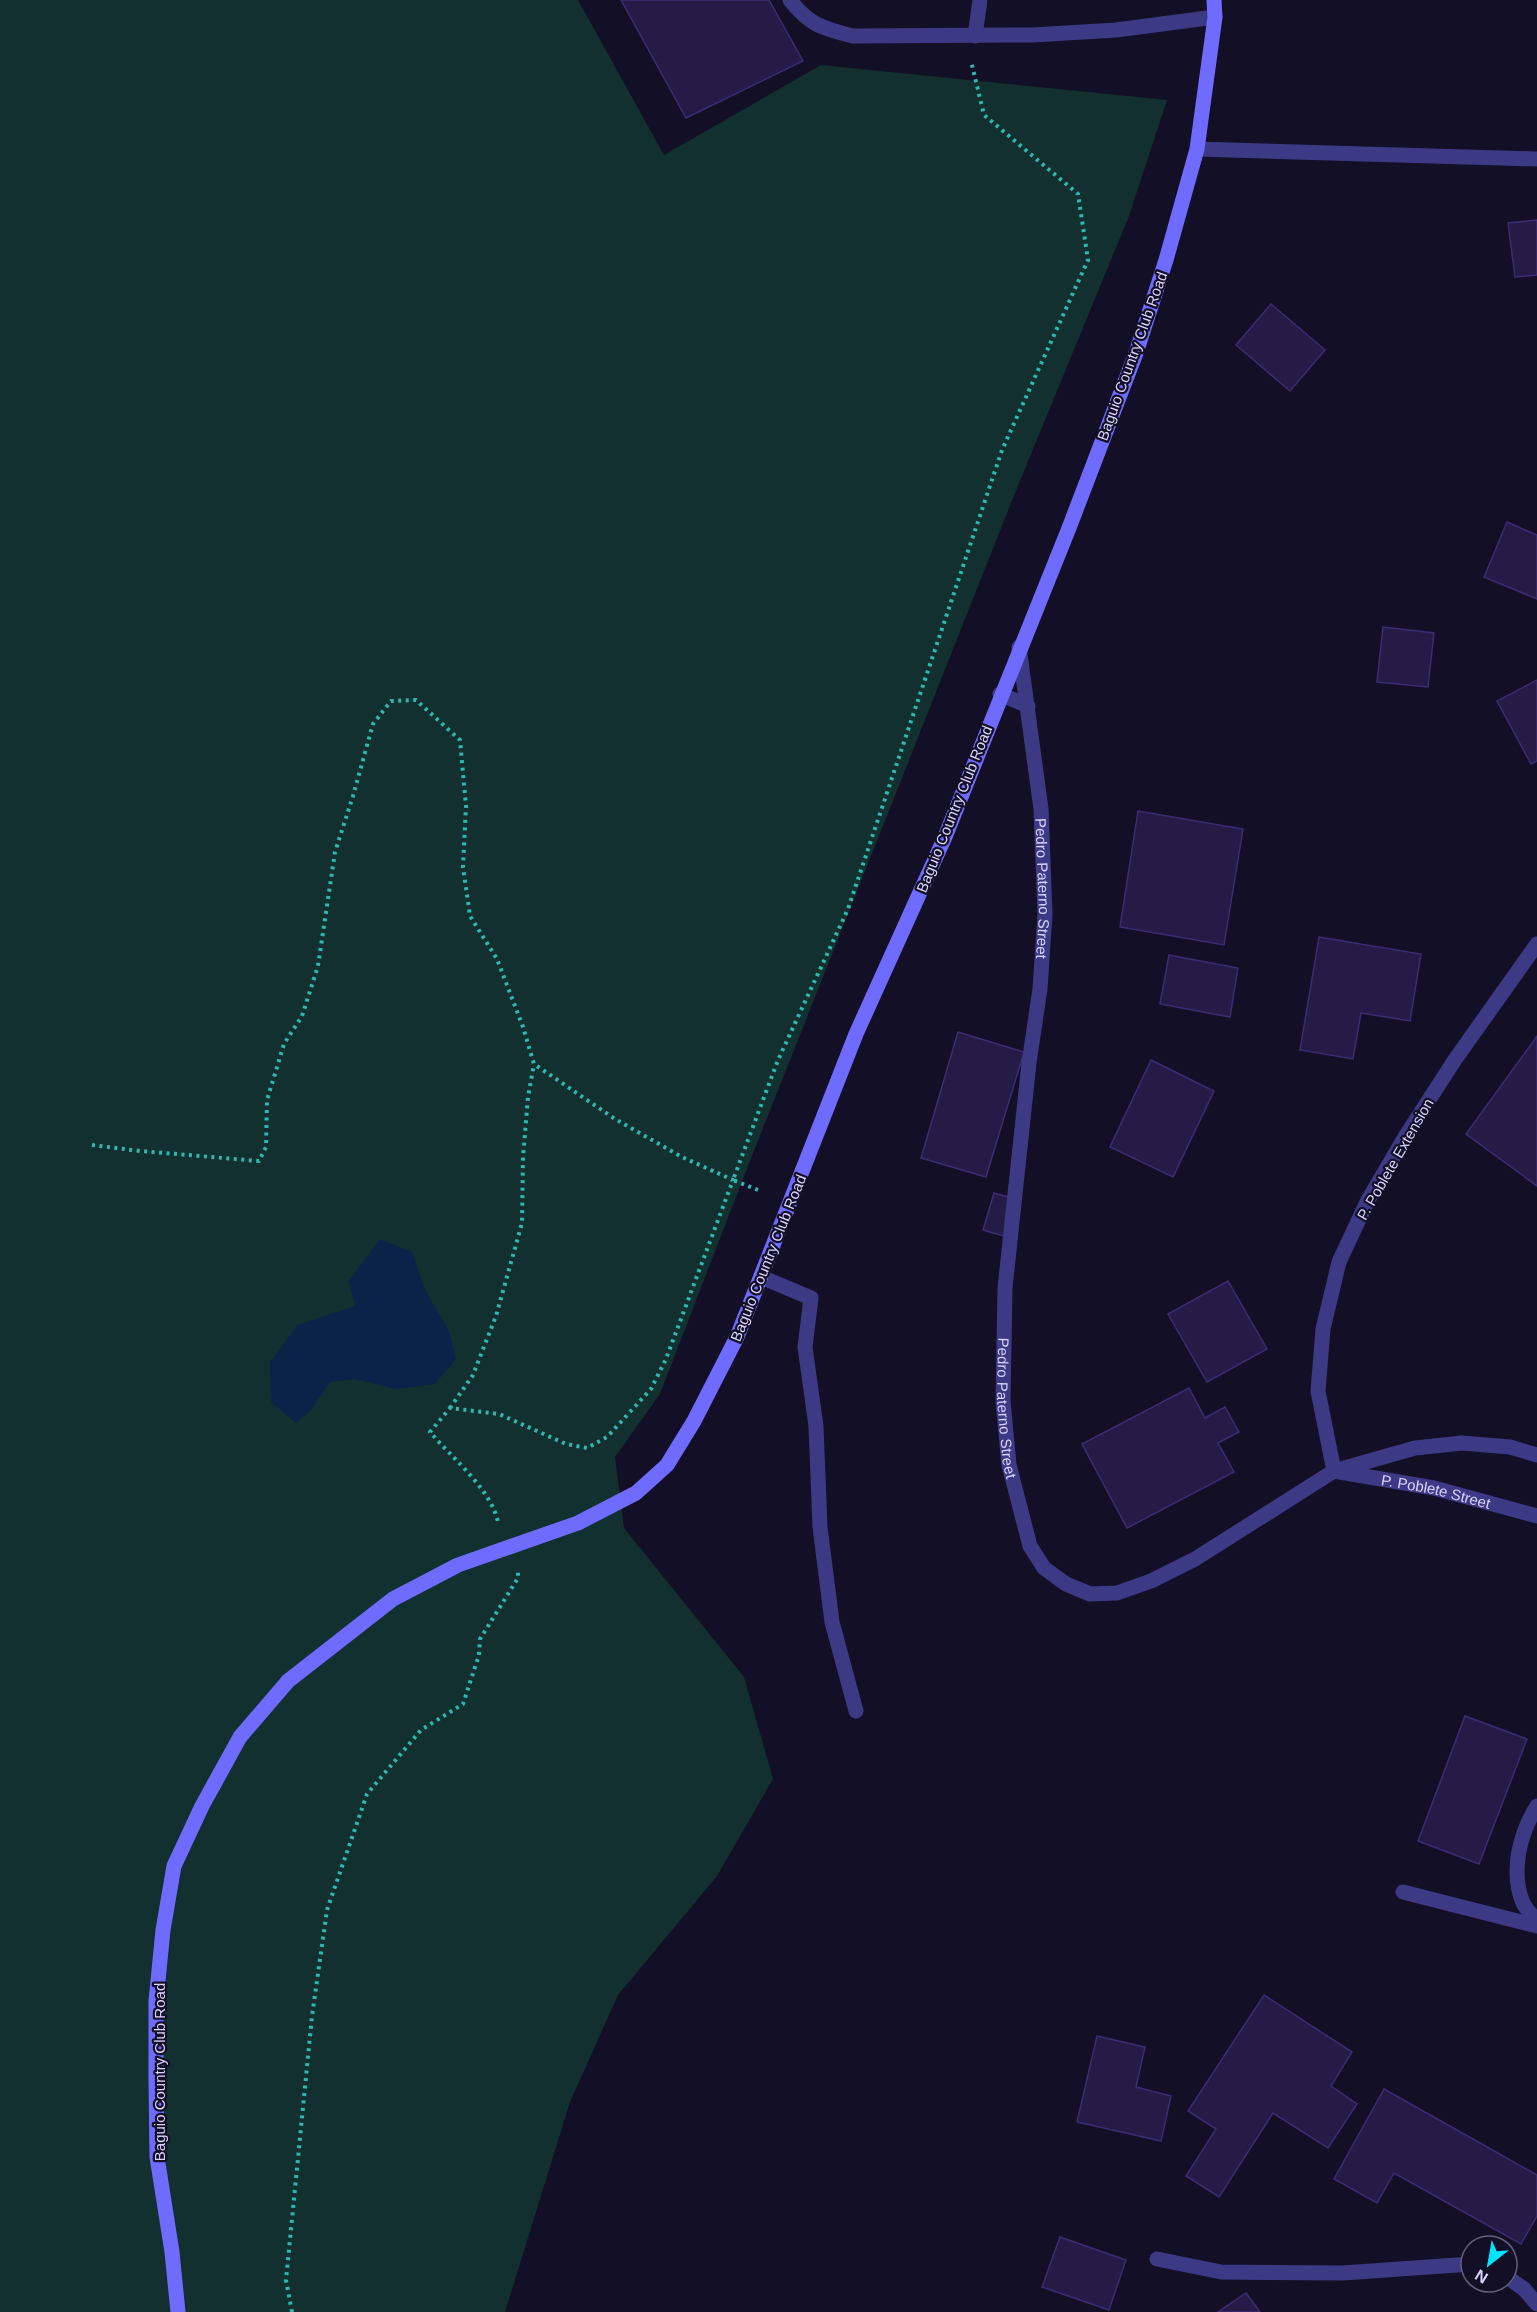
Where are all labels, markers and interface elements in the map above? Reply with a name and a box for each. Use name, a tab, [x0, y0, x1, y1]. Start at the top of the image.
street label: Baguio Country Club Road	[1093, 269, 1171, 443]
street label: Baguio Country Club Road	[913, 723, 995, 895]
street label: Pedro Paterno Street	[1033, 818, 1054, 960]
street label: P. Poblete Extension	[1353, 1095, 1437, 1223]
street label: Baguio Country Club Road	[727, 1172, 809, 1344]
street label: Pedro Paterno Street	[994, 1338, 1021, 1481]
street label: P. Poblete Street	[1380, 1471, 1493, 1512]
street label: Baguio Country Club Road	[151, 1983, 168, 2161]
north arrow	[1459, 2234, 1519, 2294]
text: N	[1472, 2266, 1491, 2287]

